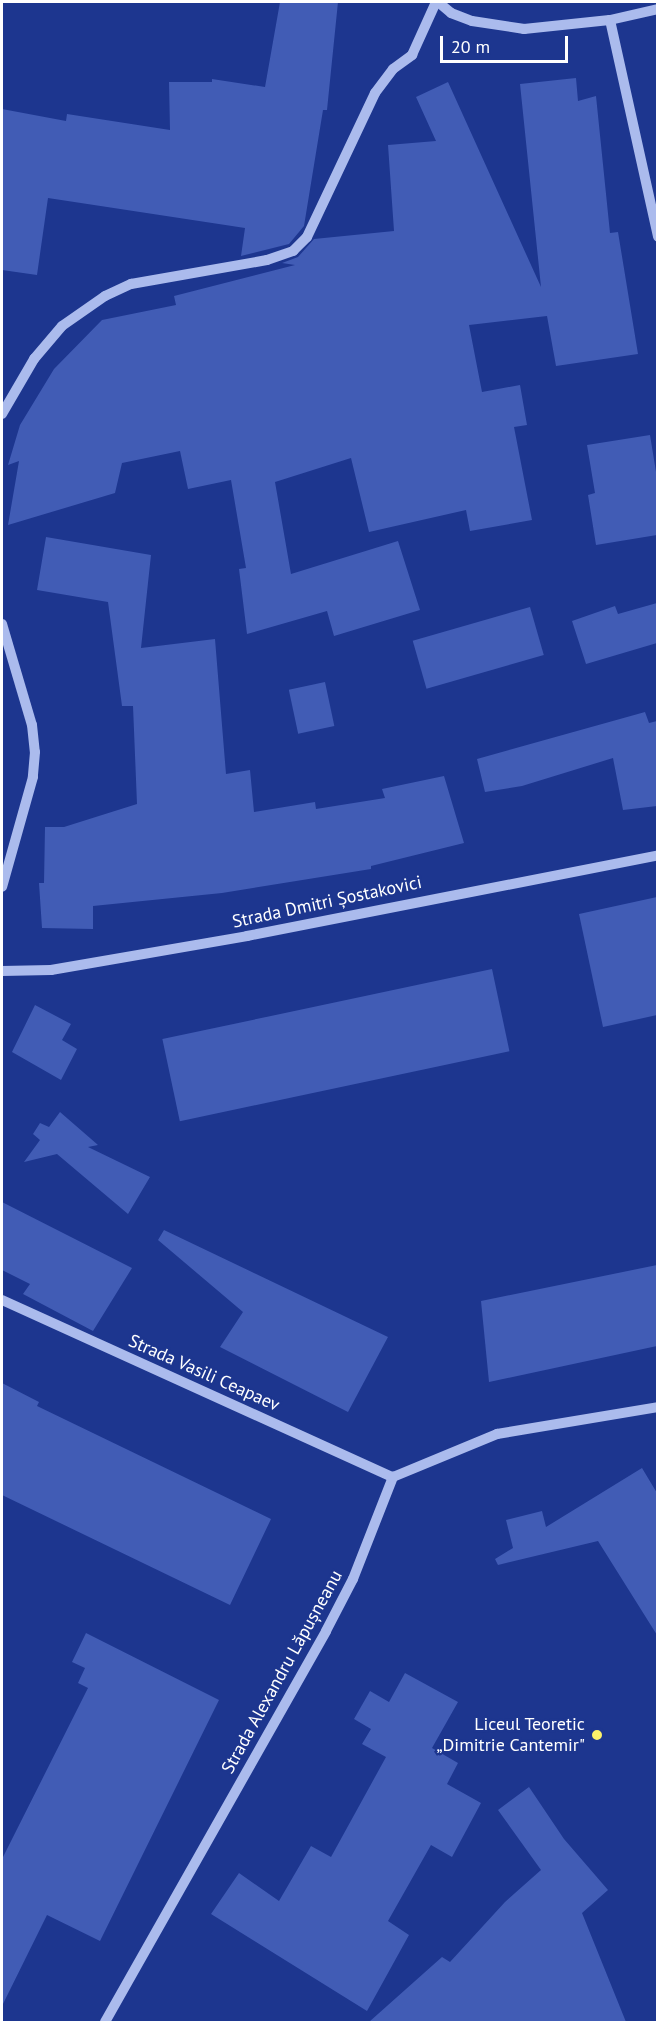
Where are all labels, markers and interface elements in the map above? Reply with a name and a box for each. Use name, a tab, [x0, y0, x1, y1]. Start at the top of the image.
scale bar	[443, 24, 570, 62]
text: 20 m	[451, 35, 490, 58]
street label: Strada Dmitri Șostakovici	[230, 871, 424, 933]
street label: Strada Vasili Ceapaev	[125, 1330, 283, 1416]
street label: Strada Alexandru Lăpușneanu	[217, 1566, 347, 1778]
place label: Liceul Teoretic „Dimitrie Cantemir"	[436, 1714, 585, 1756]
marker: Liceul Teoretic „Dimitrie Cantemir"	[590, 1728, 604, 1742]

